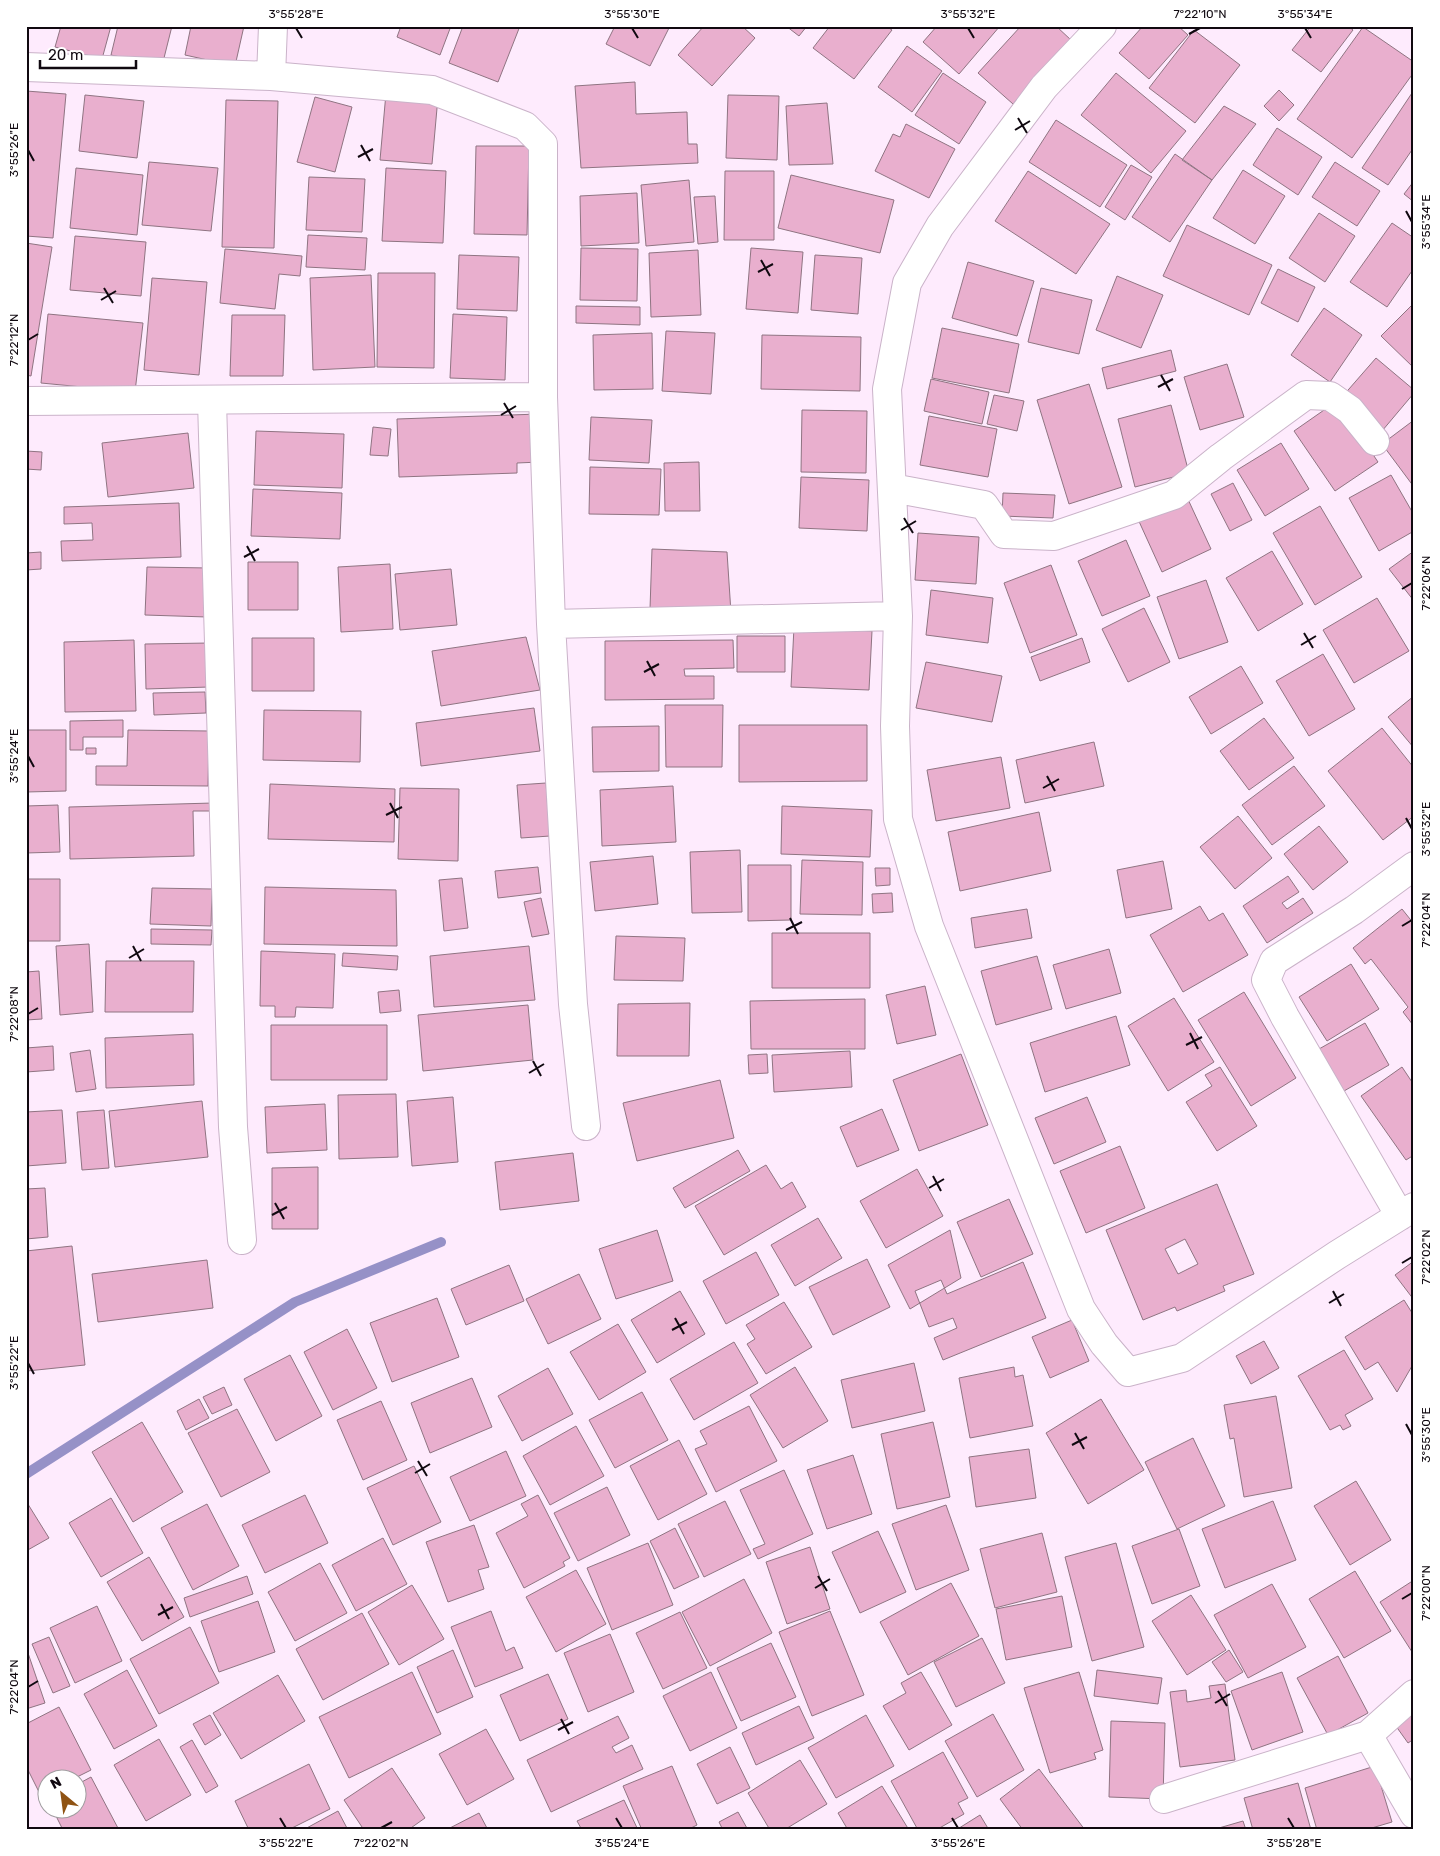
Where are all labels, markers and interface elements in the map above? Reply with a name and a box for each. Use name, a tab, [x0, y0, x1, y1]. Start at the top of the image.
text: 3°55'28"E	[268, 7, 324, 21]
text: 3°55'30"E	[604, 7, 660, 21]
text: 3°55'32"E	[941, 7, 995, 21]
text: 7°22'10"N	[1173, 7, 1227, 21]
text: 3°55'34"E	[1278, 7, 1332, 21]
scale bar	[40, 38, 136, 70]
text: 20 m	[48, 46, 83, 64]
text: 3°55'26"E	[7, 123, 21, 177]
text: 3°55'34"E	[1419, 195, 1433, 249]
text: 7°22'12"N	[7, 314, 21, 366]
text: 7°22'06"N	[1419, 556, 1433, 610]
text: 3°55'24"E	[7, 729, 21, 783]
text: 3°55'32"E	[1419, 802, 1433, 856]
text: 7°22'04"N	[1419, 892, 1433, 948]
text: 7°22'08"N	[7, 986, 21, 1042]
text: 7°22'02"N	[1419, 1229, 1433, 1285]
text: 3°55'22"E	[7, 1336, 21, 1390]
text: 3°55'30"E	[1419, 1407, 1433, 1463]
text: 7°22'00"N	[1419, 1565, 1433, 1621]
text: 7°22'04"N	[7, 1659, 21, 1715]
north arrow	[38, 1768, 88, 1818]
text: N	[47, 1773, 64, 1793]
text: 3°55'22"E	[259, 1836, 313, 1850]
text: 7°22'02"N	[353, 1836, 409, 1850]
text: 3°55'24"E	[595, 1836, 649, 1850]
text: 3°55'26"E	[931, 1836, 985, 1850]
text: 3°55'28"E	[1266, 1836, 1322, 1850]

